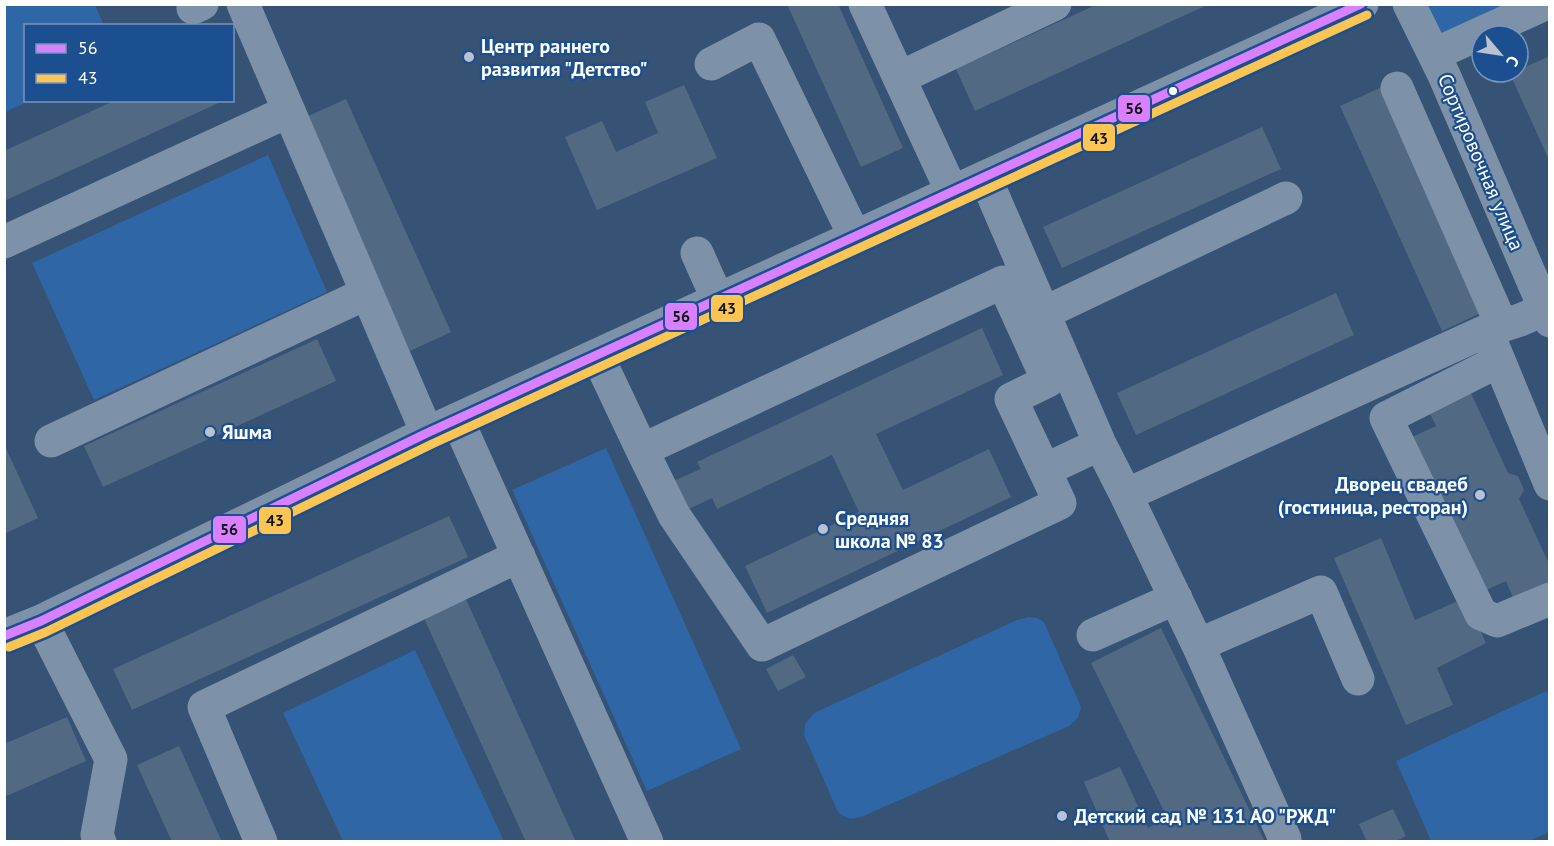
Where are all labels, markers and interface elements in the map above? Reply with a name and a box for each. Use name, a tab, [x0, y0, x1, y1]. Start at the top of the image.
legend	[24, 24, 234, 102]
north arrow	[1470, 24, 1530, 84]
place label: Центр раннего развития "Детство"	[481, 33, 648, 82]
text: 56	[78, 36, 98, 59]
marker: Центр раннего развития "Детство"	[462, 50, 476, 64]
text: С	[1502, 53, 1524, 70]
text: 43	[78, 66, 98, 89]
street label: Сортировочная улица	[1432, 70, 1530, 254]
unlabelled marker	[1167, 85, 1179, 97]
line badge: 56	[1117, 94, 1151, 123]
text: 56	[1125, 98, 1143, 118]
line badge: 43	[1082, 123, 1116, 152]
text: 43	[1090, 128, 1108, 148]
line badge: 43	[710, 294, 744, 323]
text: 43	[718, 298, 736, 318]
line badge: 56	[664, 302, 698, 331]
text: 56	[672, 306, 690, 326]
place label: Яшма	[222, 419, 272, 445]
marker: Яшма	[203, 425, 217, 439]
place label: Дворец свадеб (гостиница, ресторан)	[1278, 471, 1468, 520]
marker: Дворец свадеб (гостиница, ресторан)	[1473, 488, 1487, 502]
place label: Средняя школа № 83	[835, 505, 944, 554]
line badge: 43	[258, 506, 292, 535]
text: 43	[266, 510, 284, 530]
line badge: 56	[212, 515, 247, 544]
text: 56	[220, 519, 238, 539]
marker: Средняя школа № 83	[816, 522, 830, 536]
place label: Детский сад № 131 АО "РЖД"	[1074, 803, 1336, 829]
marker: Детский сад № 131 АО "РЖД"	[1055, 809, 1069, 823]

